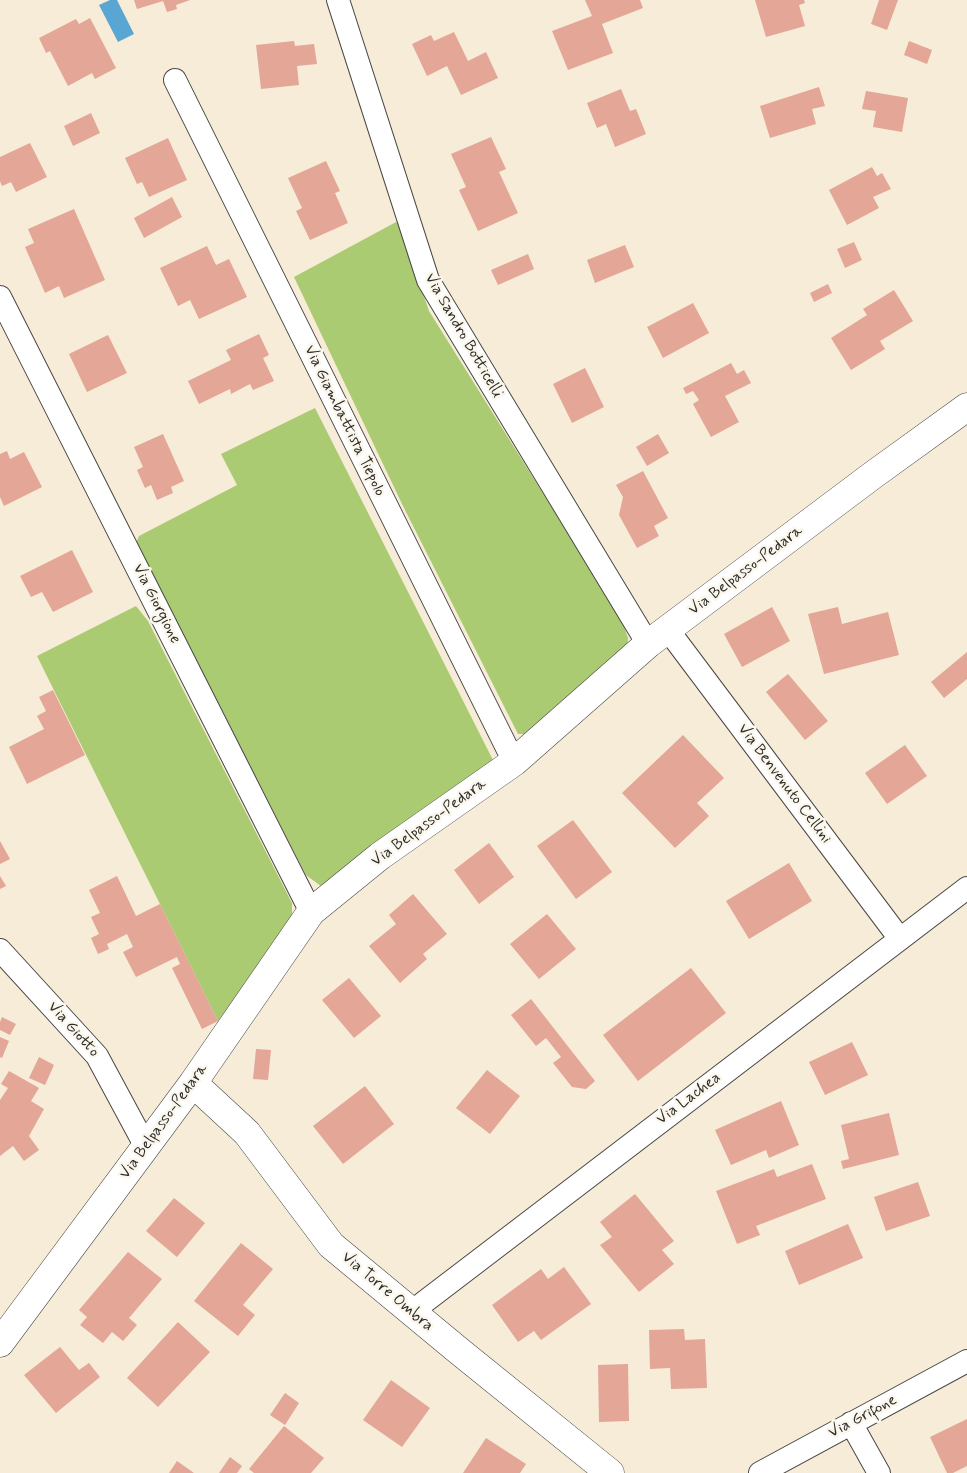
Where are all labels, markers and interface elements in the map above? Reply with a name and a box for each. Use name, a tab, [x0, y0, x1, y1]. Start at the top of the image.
street label: Via Sandro Botticelli	[420, 270, 506, 402]
street label: Via Giambattista Tiepolo	[299, 342, 389, 500]
street label: Via Belpasso-Pedara	[685, 522, 807, 620]
street label: Via Giorgione	[128, 561, 184, 647]
street label: Via Benvenuto Cellini	[733, 720, 835, 848]
street label: Via Belpasso-Pedara	[368, 775, 490, 871]
street label: Via Giotto	[43, 998, 103, 1062]
street label: Via Belpasso-Pedara	[116, 1061, 212, 1183]
street label: Via Lachea	[653, 1069, 725, 1129]
street label: Via Torre Ombra	[337, 1248, 437, 1336]
street label: Via Grifone	[826, 1391, 900, 1443]

